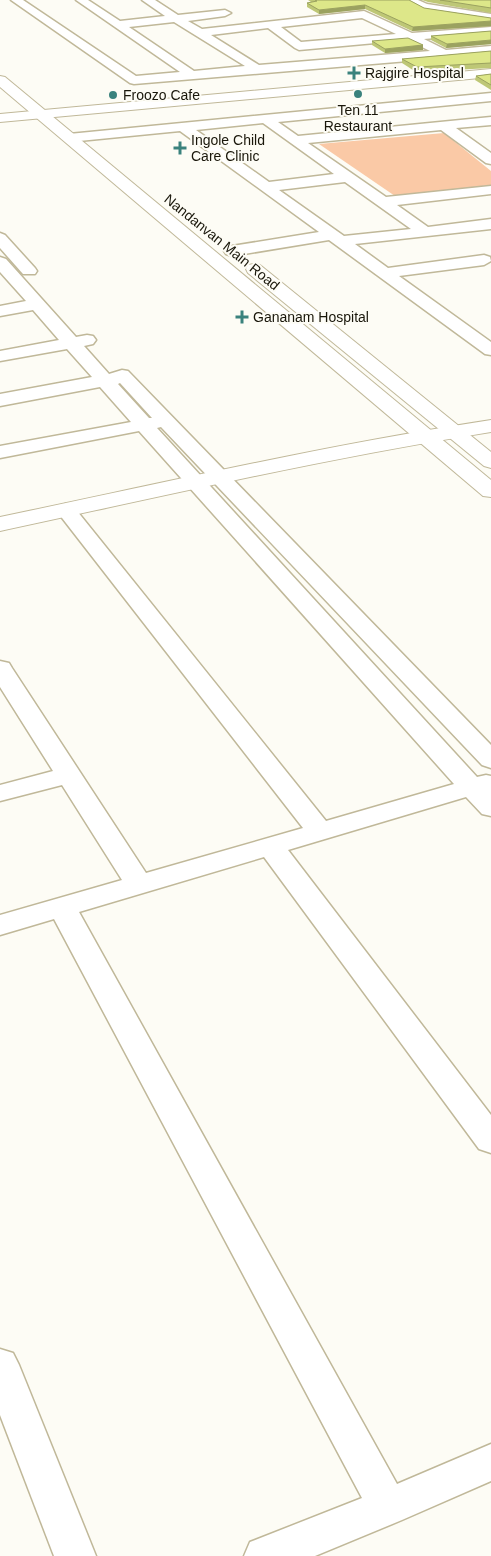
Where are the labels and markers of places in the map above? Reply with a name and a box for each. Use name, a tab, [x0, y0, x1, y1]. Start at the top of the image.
place label: Rajgire Hospital	[365, 65, 464, 81]
marker: Rajgire Hospital	[347, 66, 361, 80]
place label: Froozo Cafe	[123, 87, 200, 103]
marker: Ten 11 Restaurant	[352, 88, 364, 100]
marker: Froozo Cafe	[107, 89, 119, 101]
place label: Ten 11 Restaurant	[324, 102, 392, 134]
place label: Ingole Child Care Clinic	[191, 132, 265, 164]
marker: Ingole Child Care Clinic	[173, 141, 187, 155]
place label: Gananam Hospital	[253, 309, 369, 325]
marker: Gananam Hospital	[235, 310, 249, 324]

